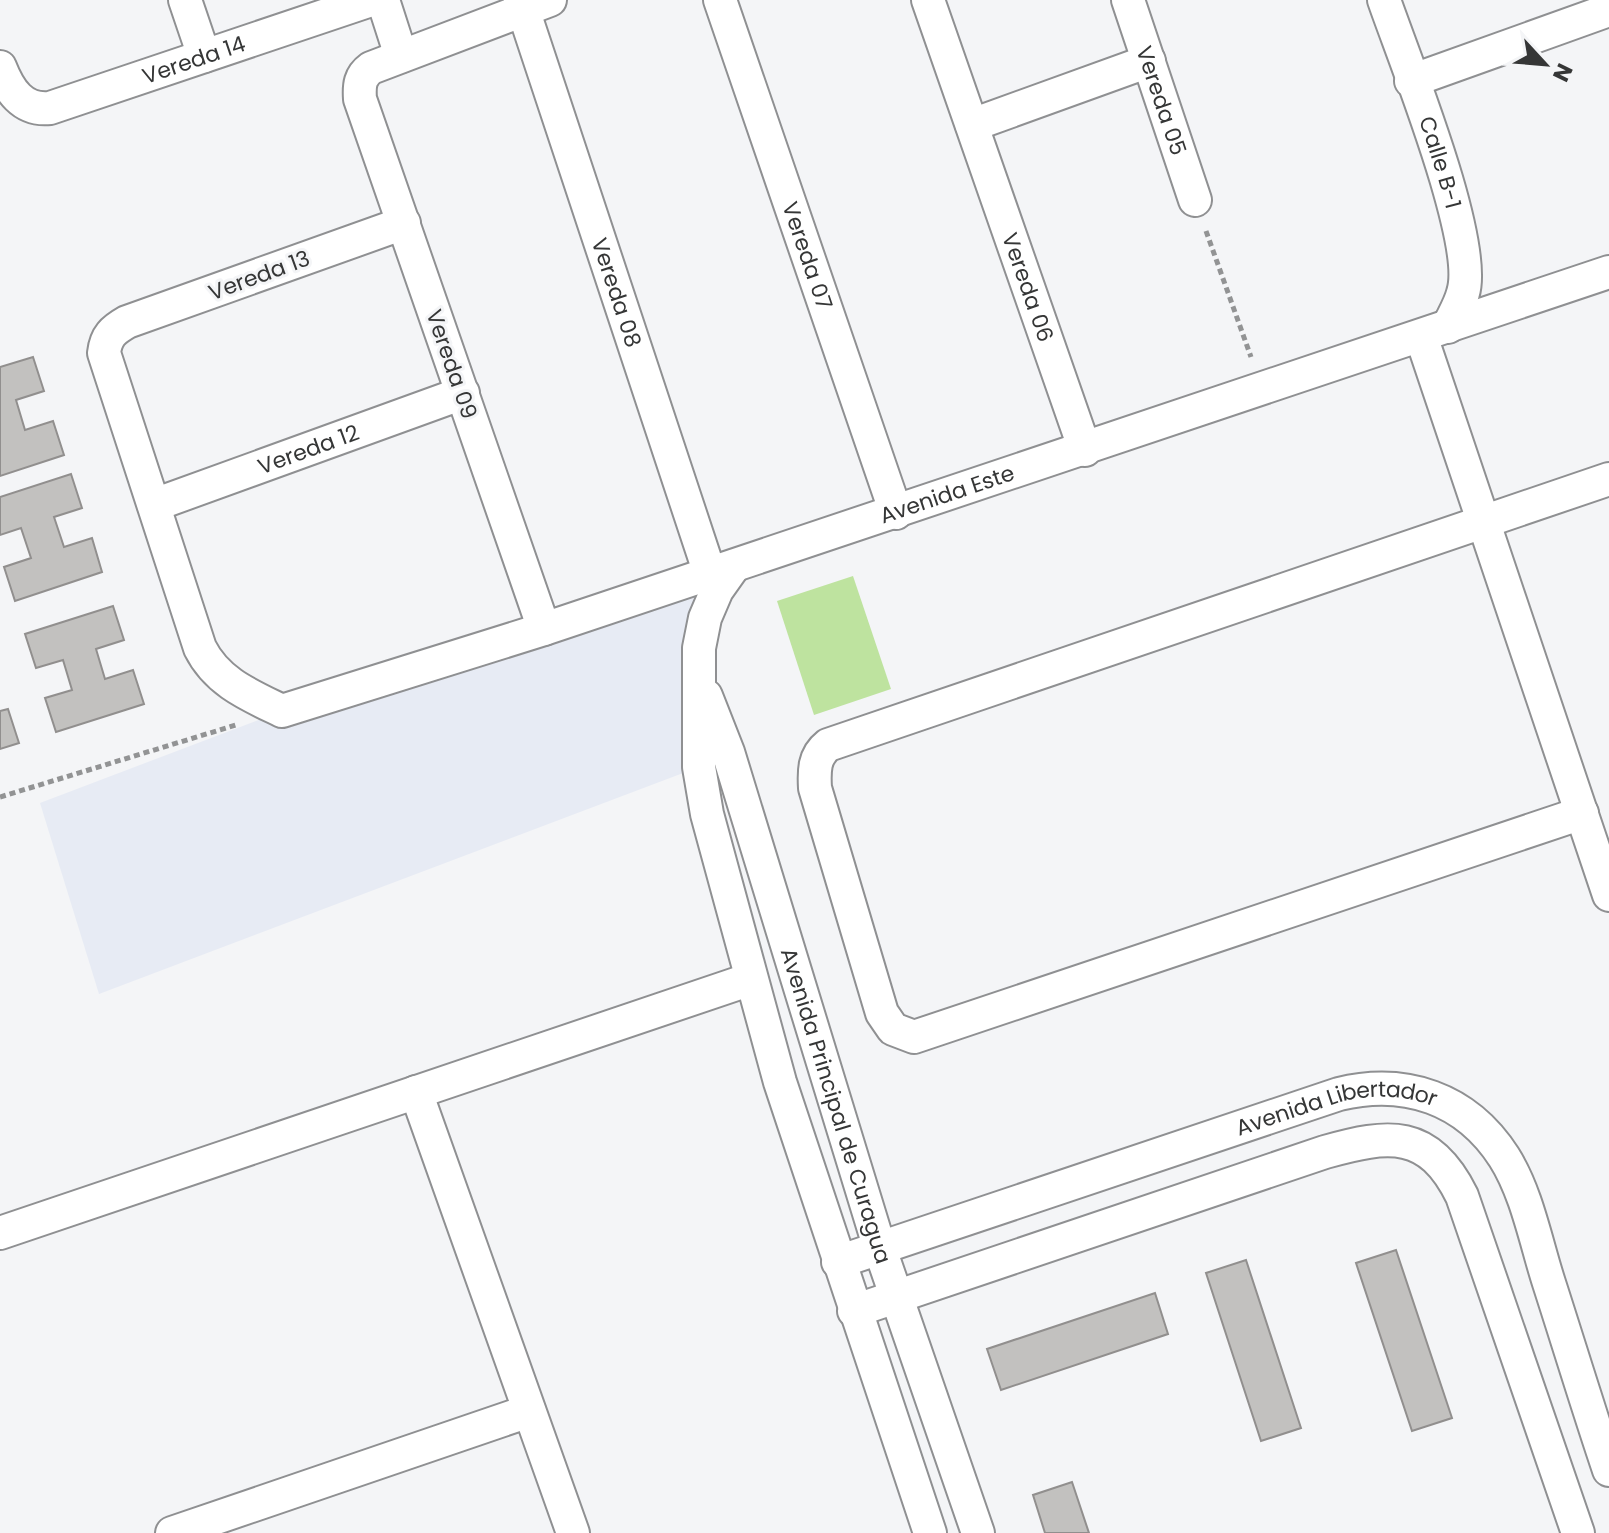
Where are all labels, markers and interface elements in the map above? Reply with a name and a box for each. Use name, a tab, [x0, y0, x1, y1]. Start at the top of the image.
north arrow	[1505, 24, 1585, 104]
street label: Vereda 14	[138, 28, 250, 92]
street label: Vereda 05	[1128, 42, 1194, 159]
text: N	[1545, 58, 1580, 87]
street label: Calle B-1	[1411, 112, 1469, 212]
street label: Vereda 07	[774, 198, 840, 313]
street label: Vereda 06	[994, 228, 1061, 346]
street label: Vereda 08	[584, 234, 649, 351]
street label: Vereda 13	[204, 243, 314, 308]
street label: Vereda 09	[418, 305, 485, 423]
street label: Vereda 12	[253, 417, 363, 482]
street label: Avenida Este	[876, 457, 1019, 531]
street label: Avenida Principal de Curagua	[773, 944, 899, 1268]
street label: Avenida Libertador	[1232, 1074, 1442, 1144]

